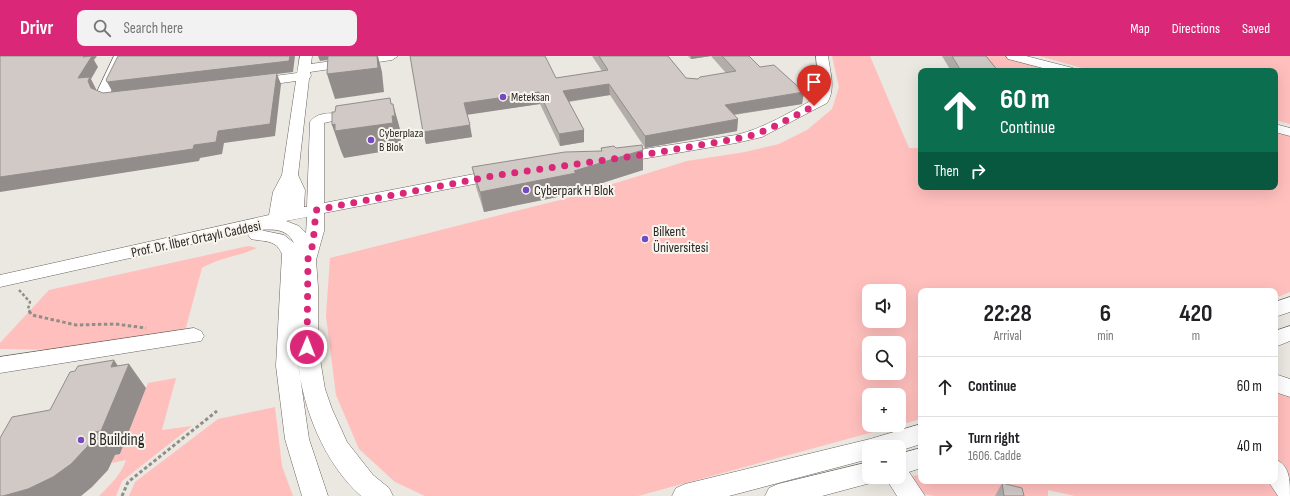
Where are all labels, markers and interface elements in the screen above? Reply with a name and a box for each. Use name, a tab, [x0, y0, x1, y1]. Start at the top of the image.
search box	[77, 10, 357, 46]
text: Drivr	[20, 17, 53, 40]
icon: search	[91, 17, 113, 39]
text: Search here	[123, 19, 183, 38]
text: Map	[1130, 20, 1150, 37]
text: Directions	[1172, 20, 1220, 37]
text: Saved	[1242, 20, 1270, 37]
pin	[797, 65, 831, 106]
icon: arrive	[803, 71, 825, 93]
text: 60 m	[1000, 83, 1049, 116]
icon: ahead	[934, 84, 986, 136]
place label: Meteksan	[511, 90, 550, 105]
marker: Meteksan	[498, 92, 508, 102]
text: Continue	[1000, 117, 1055, 138]
place label: Cyberplaza B Blok	[379, 126, 424, 155]
marker: Cyberplaza B Blok	[366, 135, 376, 145]
icon: right	[967, 160, 989, 182]
text: Then	[934, 162, 959, 181]
place label: Cyberpark H Blok	[534, 182, 614, 199]
marker: Cyberpark H Blok	[521, 185, 531, 195]
street label: Prof. Dr. İlber Ortaylı Caddesi	[130, 217, 262, 261]
place label: Bilkent Üniversitesi	[653, 223, 708, 256]
marker: Bilkent Üniversitesi	[640, 234, 650, 244]
map controls	[862, 284, 906, 484]
button: sound	[862, 284, 906, 328]
text: 22:28	[984, 299, 1032, 328]
text: 6	[1100, 299, 1111, 328]
text: 420	[1179, 299, 1212, 328]
position arrow	[286, 326, 328, 368]
text: Arrival	[994, 328, 1022, 344]
text: min	[1097, 328, 1114, 344]
text: m	[1192, 328, 1200, 344]
button: search	[862, 336, 906, 380]
icon: ahead	[934, 376, 956, 398]
text: Continue	[968, 377, 1017, 396]
text: 60 m	[1237, 377, 1262, 396]
button: +	[862, 388, 906, 432]
text: Turn right	[968, 429, 1020, 448]
place label: B Building	[89, 430, 145, 450]
marker: B Building	[76, 435, 86, 445]
icon: right	[934, 436, 956, 458]
text: 40 m	[1237, 437, 1262, 456]
button: −	[862, 440, 906, 484]
text: 1606. Cadde	[968, 448, 1021, 464]

